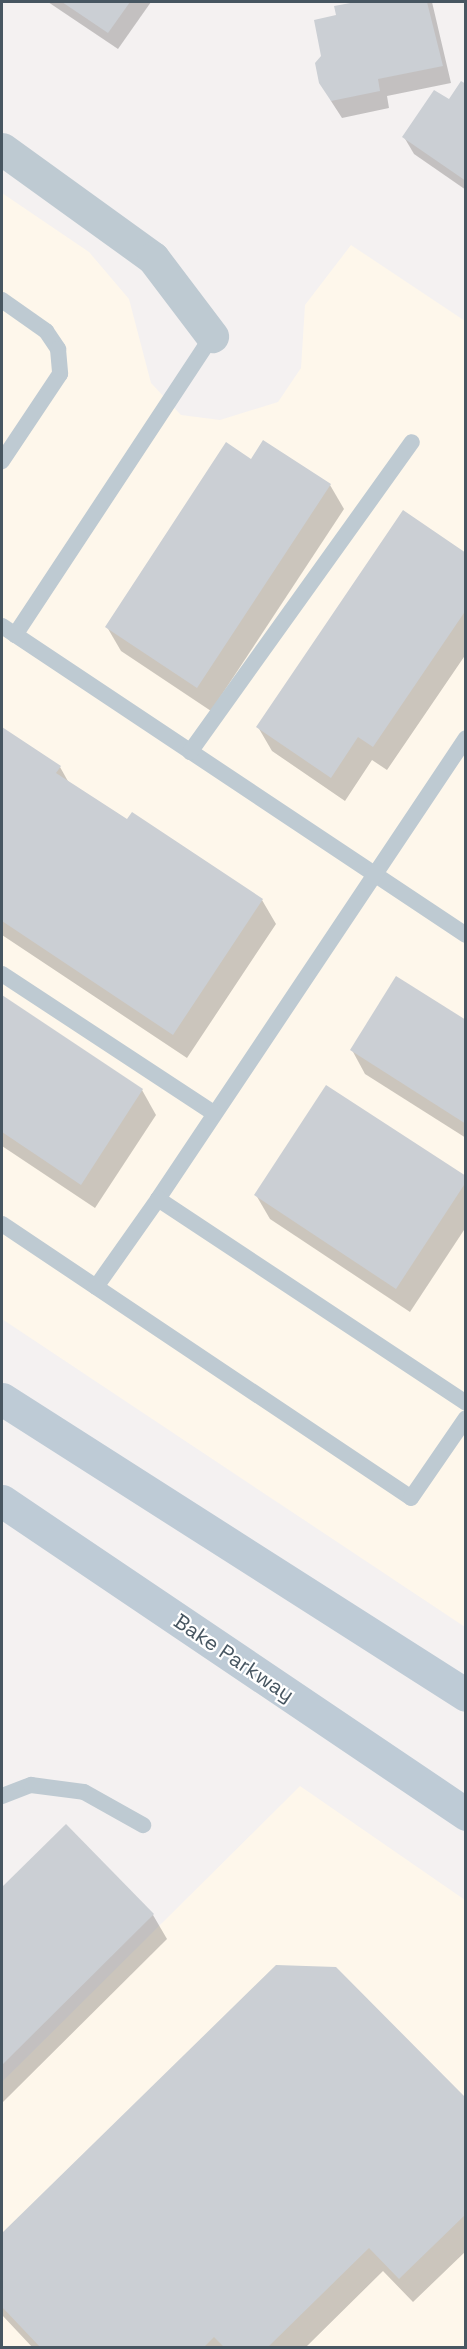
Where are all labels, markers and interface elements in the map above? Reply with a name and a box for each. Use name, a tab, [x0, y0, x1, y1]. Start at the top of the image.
street label: Bake Parkway	[169, 1609, 299, 1707]

